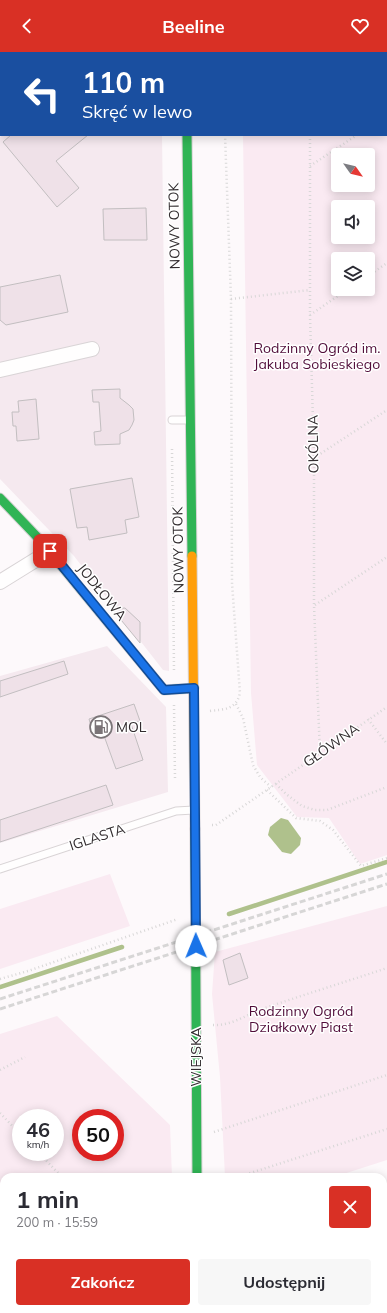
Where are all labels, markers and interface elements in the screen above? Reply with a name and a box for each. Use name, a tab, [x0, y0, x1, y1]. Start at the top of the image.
icon: back	[16, 15, 38, 37]
text: Beeline	[162, 15, 225, 38]
icon: heart	[349, 15, 371, 37]
text: 110 m	[82, 65, 165, 100]
icon: left	[16, 68, 68, 120]
text: Skręć w lewo	[82, 100, 192, 123]
north arrow	[331, 148, 375, 192]
map controls	[331, 148, 375, 296]
street label: NOWY OTOK	[164, 181, 184, 269]
button: sound	[331, 200, 375, 244]
button: layers	[331, 252, 375, 296]
park label: Rodzinny Ogród im. Jakuba Sobieskiego	[253, 339, 381, 373]
street label: OKÓLNA	[303, 414, 323, 473]
street label: NOWY OTOK	[168, 505, 188, 593]
pin	[33, 534, 67, 568]
icon: arrive	[39, 540, 61, 562]
street label: JODŁOWA	[73, 560, 131, 625]
fuel station icon: MOL	[88, 714, 114, 740]
place label: MOL	[116, 718, 147, 736]
street label: GŁÓWNA	[300, 719, 363, 771]
street label: IGLASTA	[67, 819, 128, 854]
position arrow	[175, 925, 217, 967]
park label: Rodzinny Ogród Działkowy Piast	[249, 1002, 353, 1036]
street label: WIEJSKA	[187, 1027, 205, 1087]
speed limit sign: 50	[72, 1109, 124, 1161]
text: 46	[26, 1117, 50, 1142]
text: km/h	[27, 1138, 49, 1151]
text: 1 min	[16, 1184, 79, 1214]
button: close	[329, 1186, 371, 1228]
text: 200 m · 15:59	[16, 1214, 98, 1230]
button: Zakończ	[16, 1259, 190, 1305]
button: Udostępnij	[198, 1259, 371, 1305]

